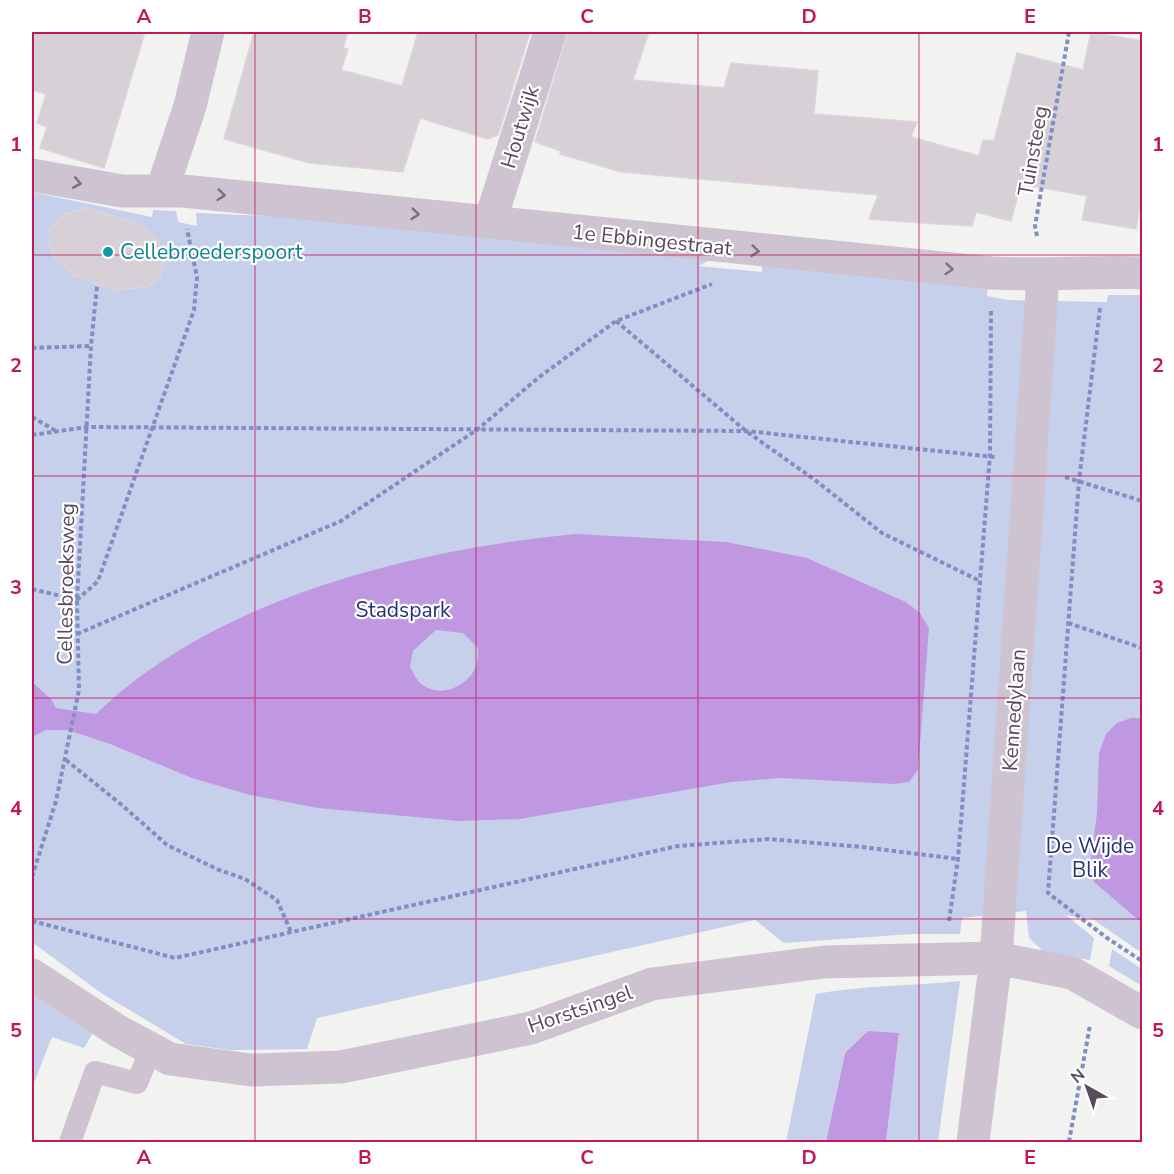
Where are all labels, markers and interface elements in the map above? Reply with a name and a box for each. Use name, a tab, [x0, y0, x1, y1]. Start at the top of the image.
text: A	[137, 3, 152, 30]
text: B	[358, 3, 372, 30]
text: C	[580, 3, 594, 30]
text: D	[801, 3, 817, 30]
text: E	[1024, 3, 1036, 30]
street label: Houtwijk	[494, 82, 546, 172]
street label: Tuinsteeg	[1011, 103, 1055, 199]
text: 1	[10, 131, 22, 158]
text: 1	[1152, 131, 1164, 158]
one-way arrow	[71, 176, 81, 189]
one-way arrow	[216, 188, 225, 201]
one-way arrow	[410, 207, 419, 220]
street label: 1e Ebbingestraat	[571, 218, 734, 262]
place label: Cellebroederspoort	[120, 238, 303, 266]
one-way arrow	[750, 244, 759, 257]
marker: Cellebroederspoort	[101, 245, 115, 259]
one-way arrow	[944, 262, 953, 275]
text: 2	[10, 352, 22, 379]
text: 2	[1152, 352, 1164, 379]
street label: Cellesbroeksweg	[51, 503, 81, 665]
text: 3	[10, 574, 22, 601]
text: 3	[1152, 574, 1164, 601]
park label: Stadspark	[355, 596, 451, 624]
street label: Kennedylaan	[996, 648, 1032, 772]
text: 4	[10, 795, 22, 822]
text: 4	[1152, 795, 1164, 822]
park label: De Wijde Blik	[1046, 832, 1134, 884]
street label: Horstsingel	[524, 978, 637, 1040]
text: 5	[10, 1017, 22, 1044]
text: 5	[1152, 1017, 1164, 1044]
north arrow	[1057, 1057, 1117, 1117]
text: N	[1066, 1064, 1090, 1089]
text: A	[137, 1144, 152, 1171]
text: B	[358, 1144, 372, 1171]
text: C	[580, 1144, 594, 1171]
text: D	[801, 1144, 817, 1171]
text: E	[1024, 1144, 1036, 1171]

